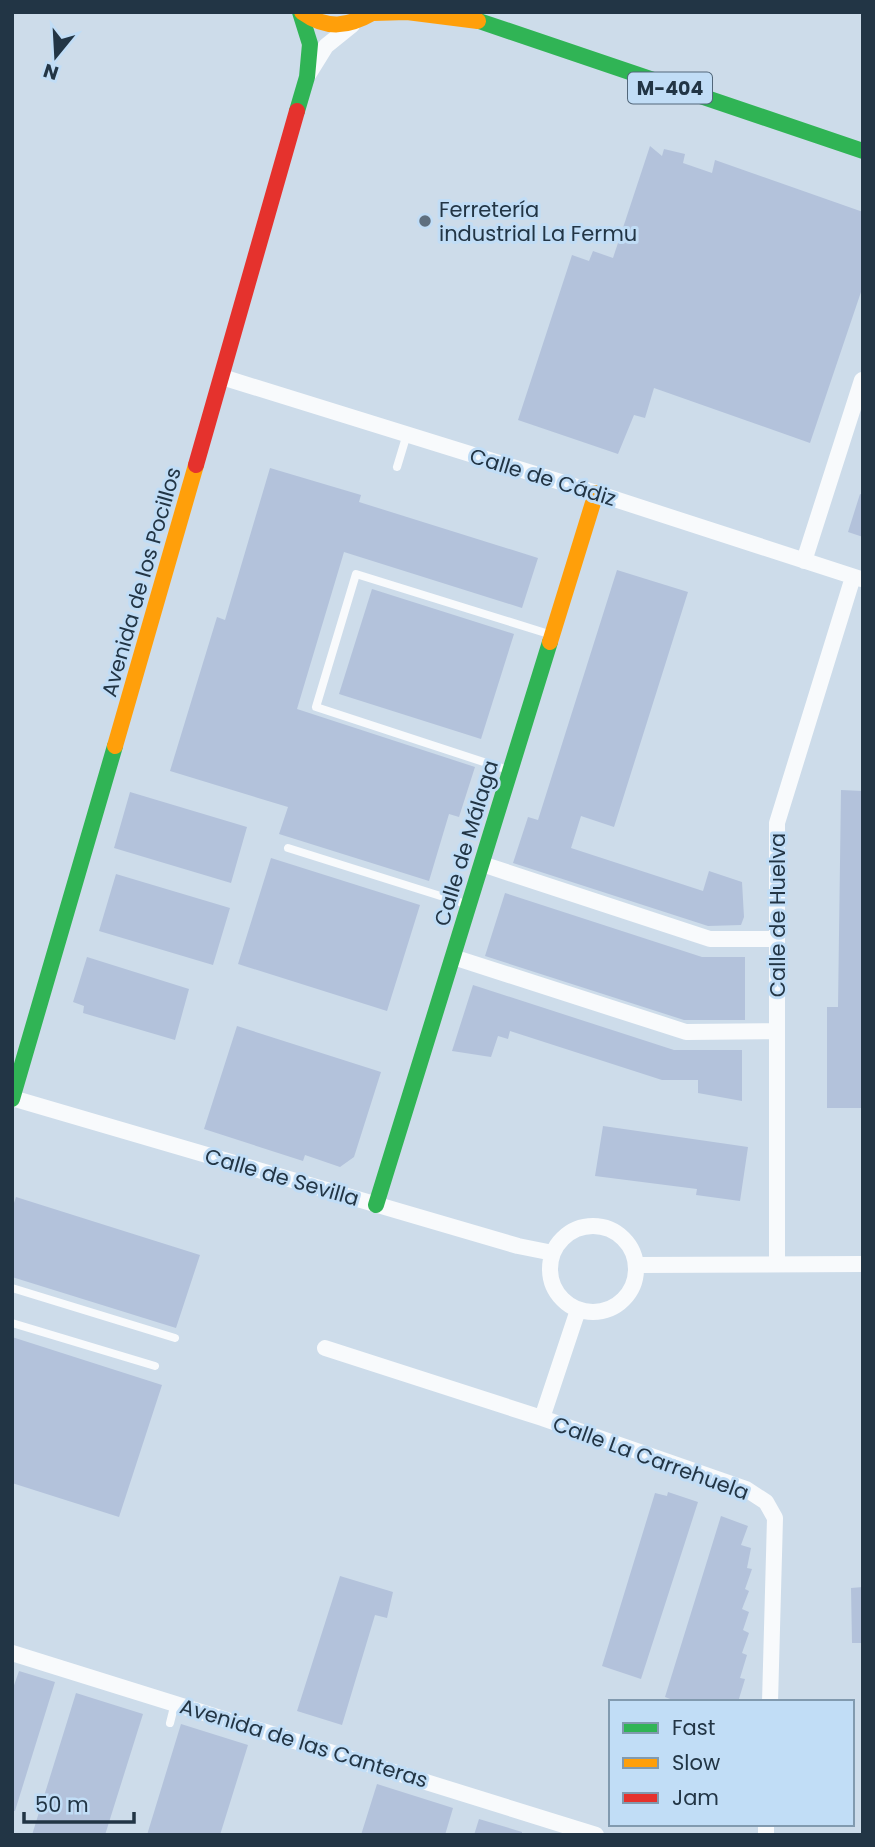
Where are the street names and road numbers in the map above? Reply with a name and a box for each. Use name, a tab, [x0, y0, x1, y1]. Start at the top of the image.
road number: M-404	[628, 72, 712, 104]
street label: Calle de Cádiz	[466, 441, 620, 513]
street label: Avenida de los Pocillos	[94, 464, 188, 700]
street label: Calle de Málaga	[427, 756, 505, 930]
street label: Calle de Huelva	[763, 833, 792, 997]
street label: Calle de Sevilla	[202, 1141, 362, 1213]
street label: Calle La Carrehuela	[549, 1409, 753, 1507]
street label: Avenida de las Canteras	[176, 1691, 432, 1795]

